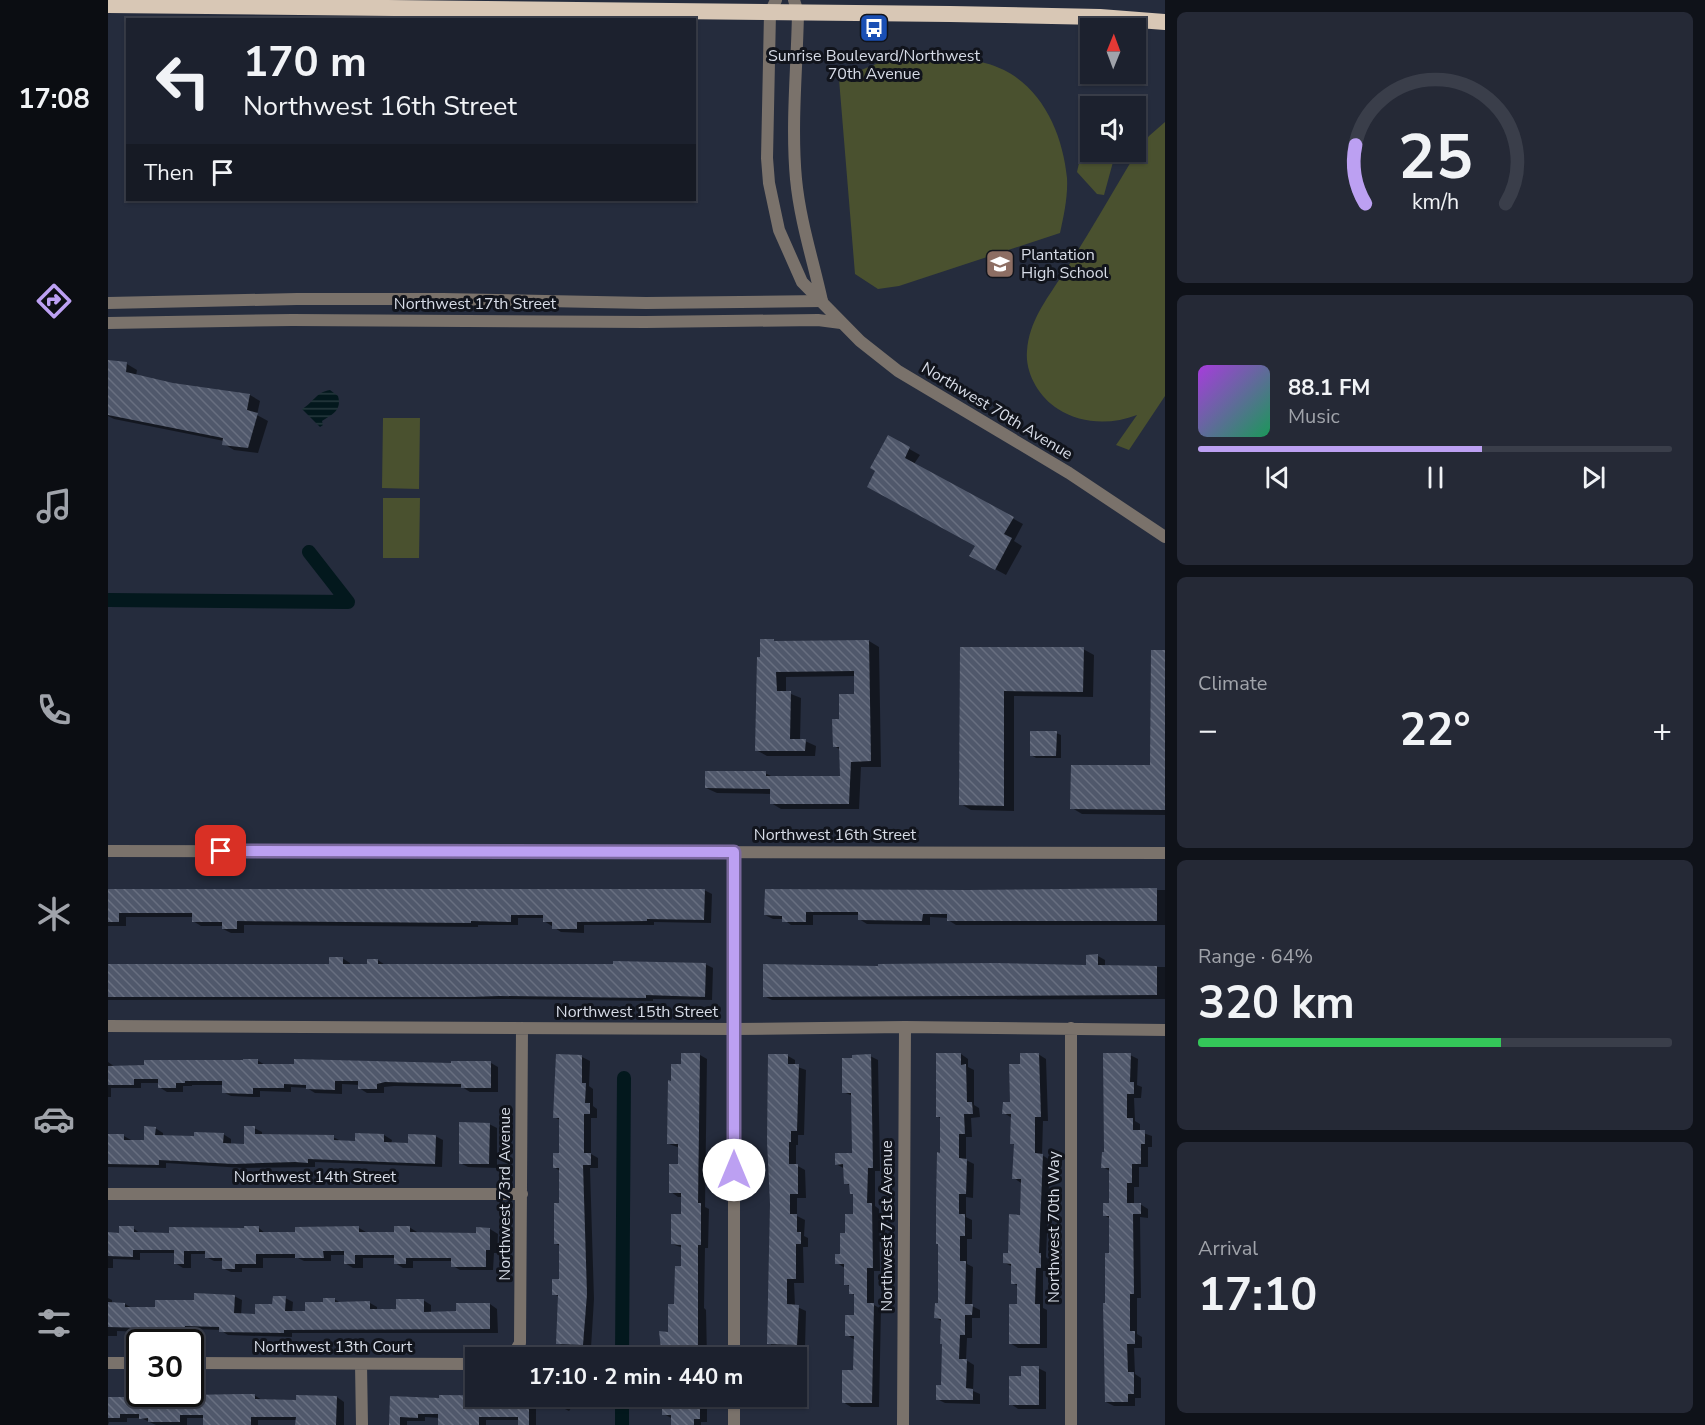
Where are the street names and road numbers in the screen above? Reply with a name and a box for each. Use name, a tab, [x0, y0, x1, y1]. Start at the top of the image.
street label: Northwest 17th Street	[394, 293, 557, 315]
street label: Northwest 70th Avenue	[917, 357, 1077, 465]
street label: Northwest 16th Street	[754, 824, 917, 846]
street label: Northwest 15th Street	[556, 1001, 719, 1023]
street label: Northwest 73rd Avenue	[494, 1107, 516, 1281]
street label: Northwest 71st Avenue	[876, 1140, 898, 1312]
street label: Northwest 70th Way	[1043, 1150, 1065, 1303]
street label: Northwest 14th Street	[234, 1166, 397, 1188]
street label: Northwest 13th Court	[254, 1336, 413, 1358]

